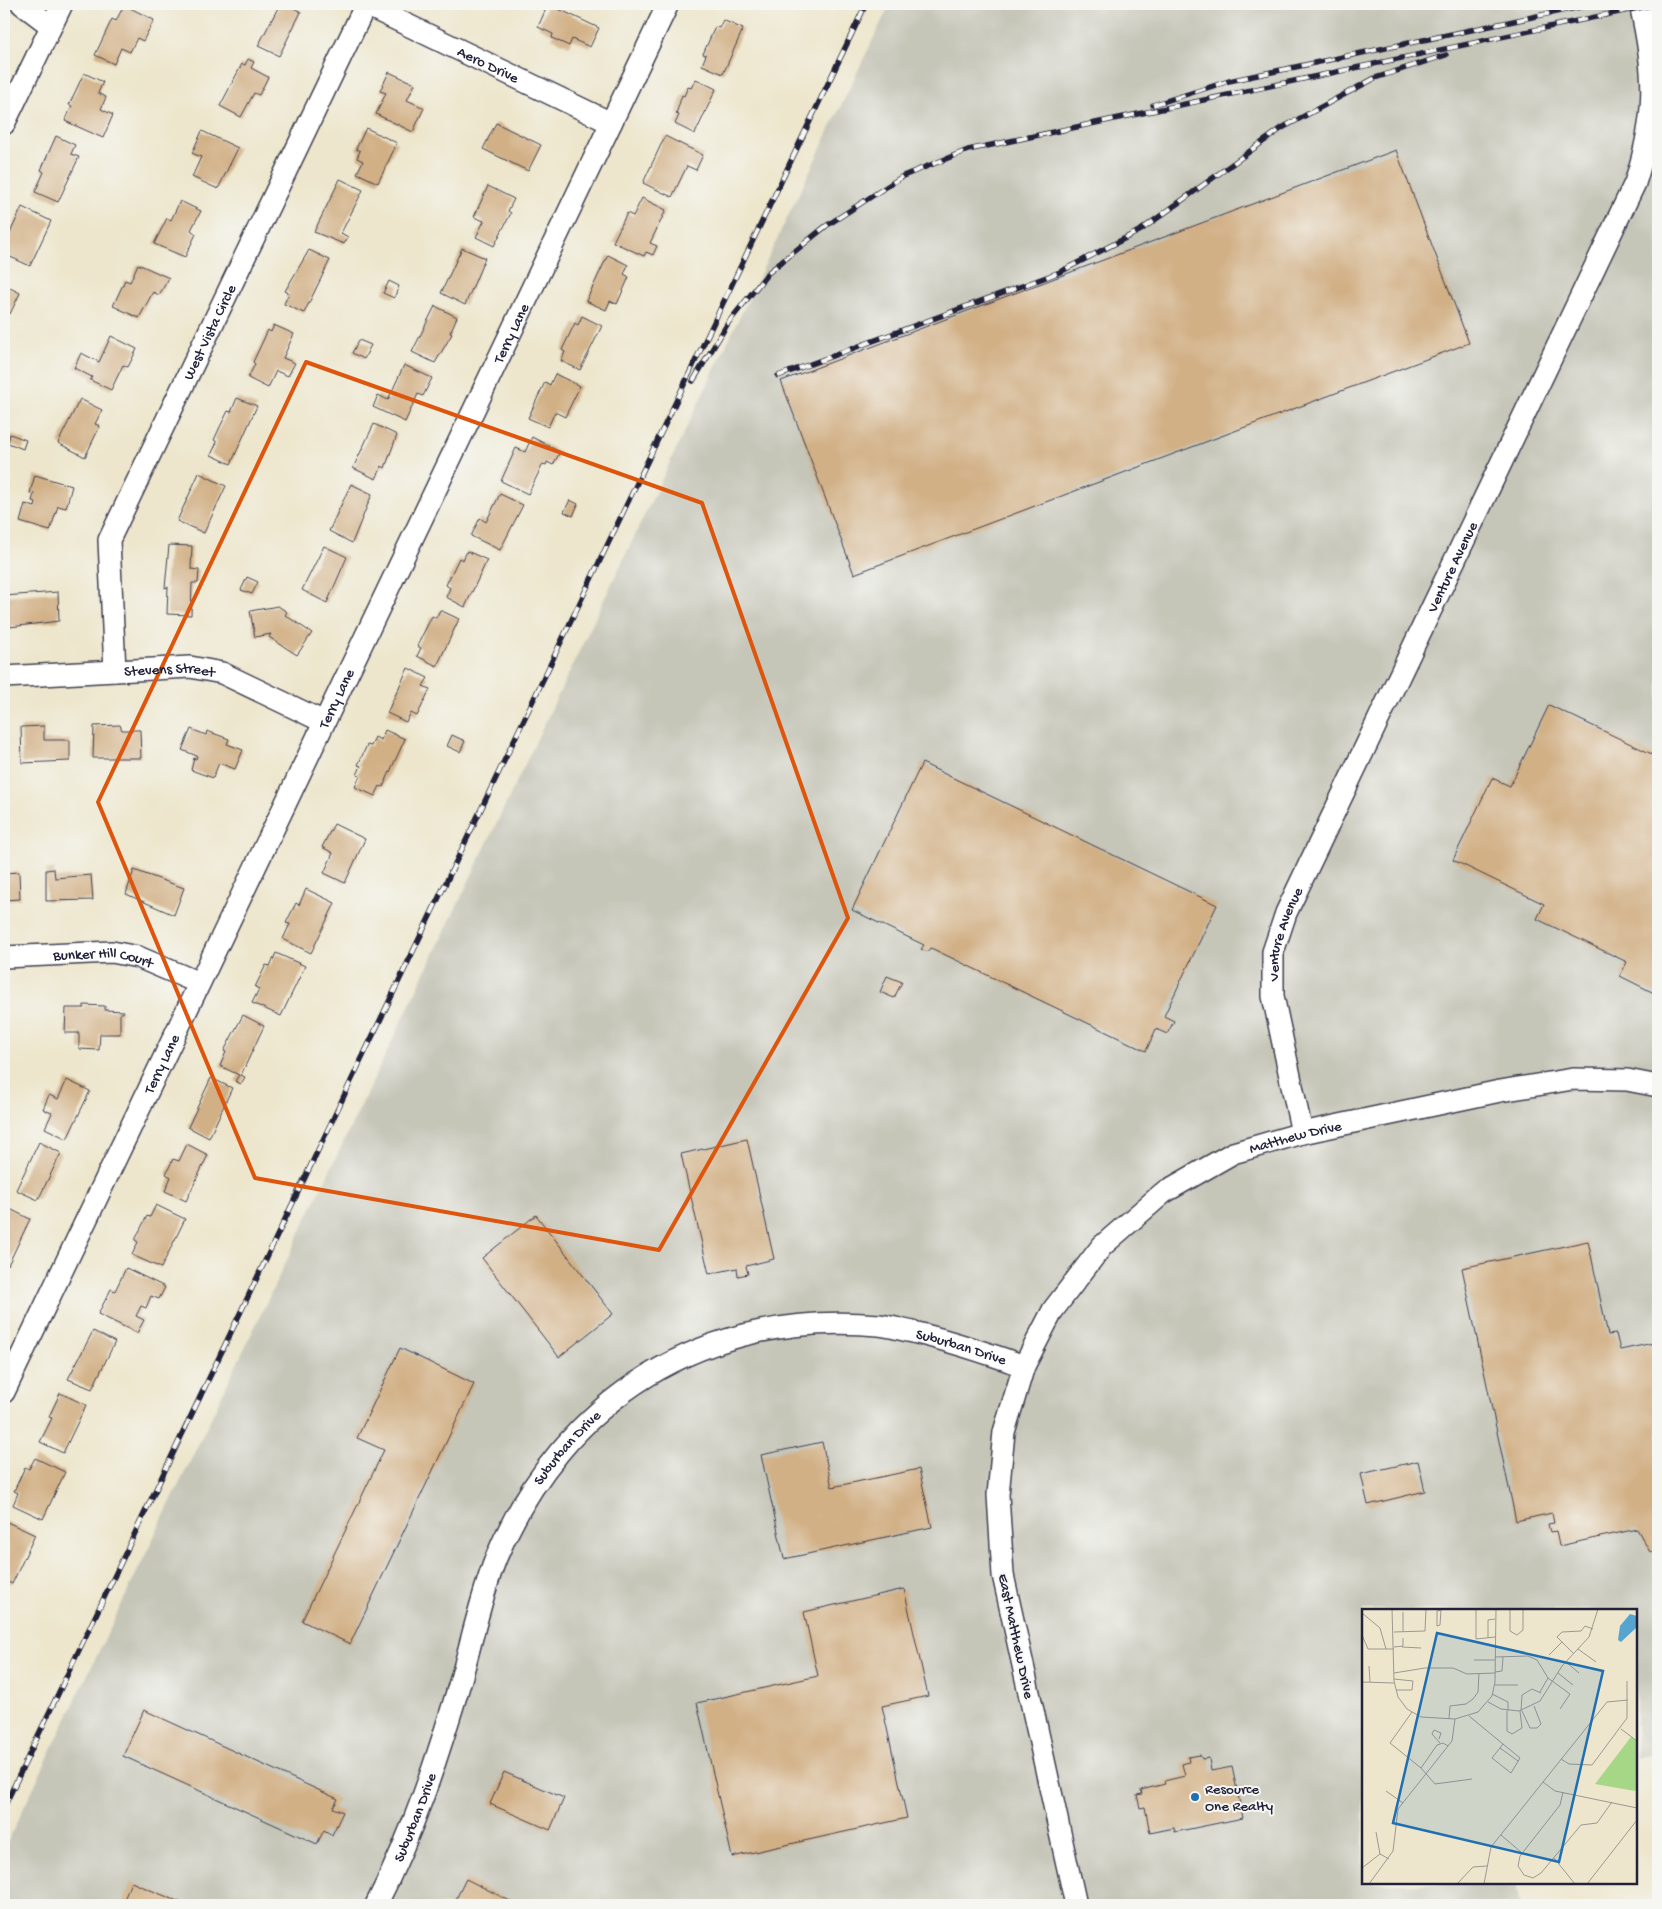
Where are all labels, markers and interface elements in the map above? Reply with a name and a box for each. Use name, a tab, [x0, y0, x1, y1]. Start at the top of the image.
street label: Aero Drive	[454, 43, 522, 88]
street label: West Vista Circle	[180, 282, 241, 383]
street label: Terry Lane	[490, 301, 534, 367]
street label: Venture Avenue	[1424, 519, 1483, 617]
street label: Stevens Street	[124, 660, 218, 683]
street label: Terry Lane	[315, 666, 360, 733]
street label: Venture Avenue	[1266, 885, 1308, 982]
street label: Bunker Hill Court	[52, 945, 157, 974]
street label: Terry Lane	[141, 1032, 185, 1098]
street label: Matthew Drive	[1248, 1118, 1344, 1159]
street label: Suburban Drive	[914, 1326, 1009, 1370]
street label: Suburban Drive	[530, 1407, 606, 1489]
street label: East Matthew Drive	[993, 1572, 1037, 1701]
inset map	[1362, 1609, 1637, 1884]
street label: Suburban Drive	[391, 1771, 442, 1865]
place label: Resource One Realty	[1205, 1781, 1274, 1816]
marker: Resource One Realty	[1189, 1791, 1201, 1803]

